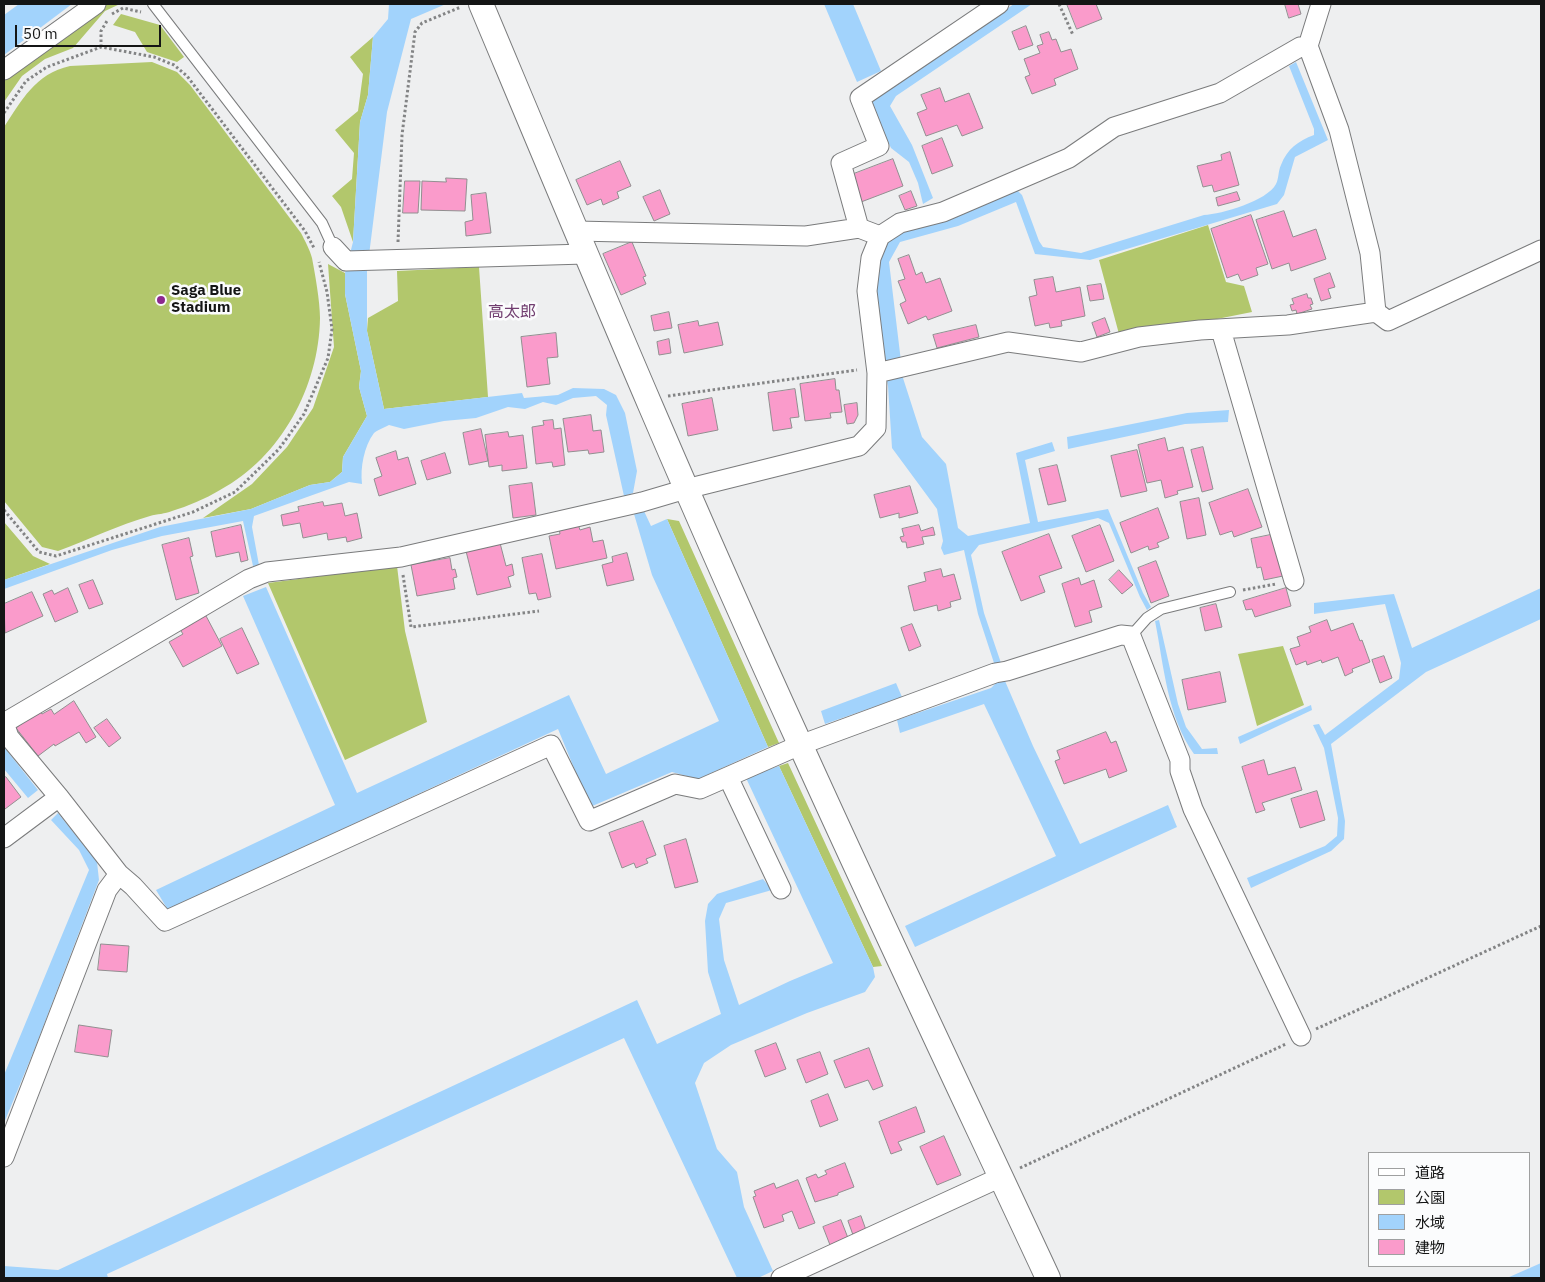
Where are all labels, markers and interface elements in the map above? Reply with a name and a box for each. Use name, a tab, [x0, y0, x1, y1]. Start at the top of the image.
scale bar	[18, 15, 164, 47]
text: 50 m	[23, 24, 58, 43]
place label: Saga Blue Stadium	[171, 282, 241, 317]
marker: Saga Blue Stadium	[155, 294, 167, 306]
district label: 高太郎	[488, 302, 536, 322]
legend	[1368, 1152, 1530, 1267]
text: 道路	[1415, 1163, 1445, 1182]
text: 公園	[1415, 1188, 1445, 1207]
text: 水域	[1415, 1213, 1445, 1232]
text: 建物	[1415, 1238, 1445, 1257]

